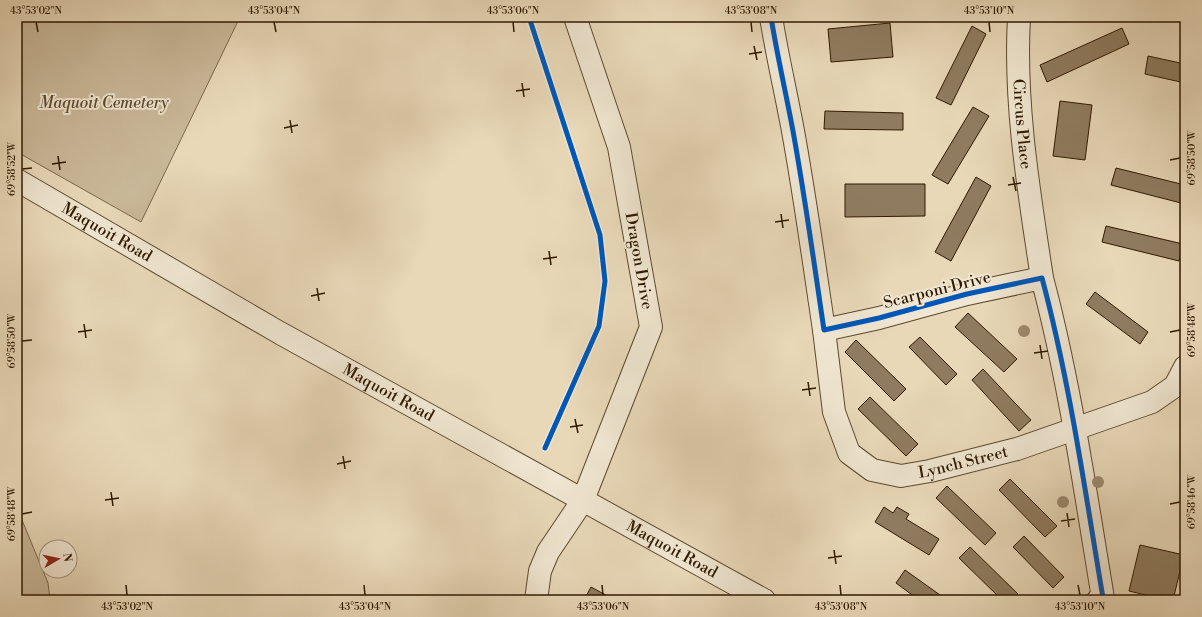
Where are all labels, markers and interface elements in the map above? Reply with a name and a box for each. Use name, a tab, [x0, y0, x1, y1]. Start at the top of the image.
text: 43°53'02"N	[10, 5, 63, 17]
text: 43°53'04"N	[248, 5, 301, 17]
text: 43°53'06"N	[487, 5, 540, 17]
text: 43°53'08"N	[725, 5, 778, 17]
text: 43°53'10"N	[964, 5, 1015, 17]
street label: Circus Place	[1009, 78, 1036, 170]
park label: Maquoit Cemetery	[39, 93, 169, 113]
text: 69°58'50"W	[1186, 130, 1198, 185]
text: 69°58'52"W	[6, 141, 18, 196]
street label: Maquoit Road	[58, 198, 156, 266]
street label: Dragon Drive	[621, 211, 657, 311]
street label: Scarponi Drive	[881, 267, 993, 313]
text: 69°58'48"W	[1186, 302, 1198, 357]
text: 69°58'50"W	[6, 313, 18, 368]
street label: Maquoit Road	[339, 360, 438, 426]
street label: Lynch Street	[917, 442, 1010, 483]
text: 69°58'46"W	[1186, 474, 1198, 529]
text: 69°58'48"W	[6, 486, 18, 541]
street label: Maquoit Road	[623, 516, 721, 583]
north arrow	[38, 539, 78, 579]
text: N	[59, 552, 75, 563]
text: 43°53'02"N	[101, 601, 154, 613]
text: 43°53'04"N	[339, 601, 392, 613]
text: 43°53'06"N	[577, 601, 630, 613]
text: 43°53'08"N	[815, 601, 868, 613]
text: 43°53'10"N	[1055, 601, 1106, 613]

